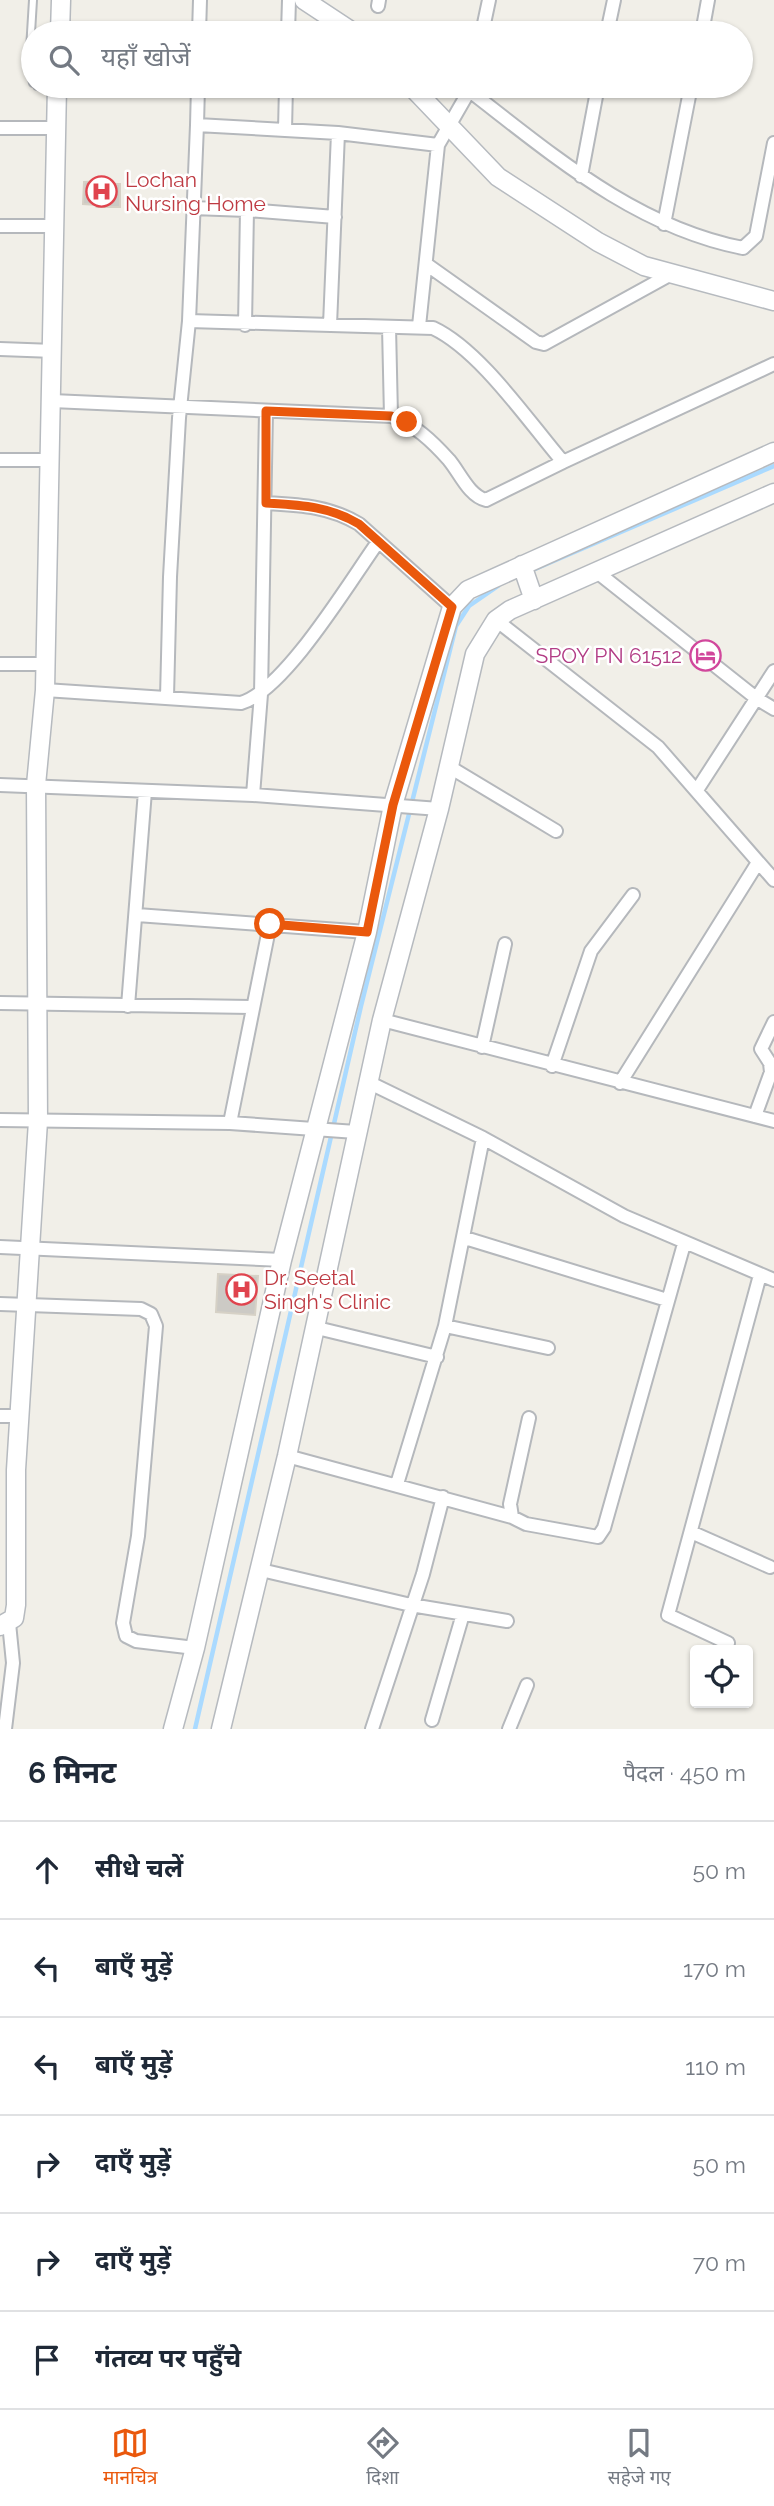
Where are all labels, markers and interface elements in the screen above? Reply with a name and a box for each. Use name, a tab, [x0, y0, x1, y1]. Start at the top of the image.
search box	[21, 21, 753, 98]
icon: search	[45, 41, 83, 79]
text: यहाँ खोजें	[101, 42, 191, 72]
place label: Lochan Nursing Home	[125, 167, 266, 216]
hospital icon: Lochan Nursing Home	[85, 175, 119, 209]
route end	[391, 406, 422, 437]
hotel icon: SPOY PN 61512	[688, 639, 722, 673]
place label: SPOY PN 61512	[535, 643, 682, 668]
route start	[254, 908, 285, 939]
place label: Dr. Seetal Singh's Clinic	[264, 1265, 391, 1314]
hospital icon: Dr. Seetal Singh's Clinic	[224, 1273, 258, 1307]
map controls	[690, 1645, 753, 1708]
button: locate	[690, 1645, 753, 1708]
text: 6 मिनट	[28, 1755, 116, 1790]
text: पैदल · 450 m	[623, 1759, 746, 1786]
icon: ahead	[28, 1851, 66, 1889]
text: सीधे चलें	[95, 1853, 183, 1883]
text: 50 m	[692, 1857, 746, 1884]
icon: left	[28, 1949, 66, 1987]
text: बाएँ मुड़ें	[95, 1951, 173, 1981]
text: 170 m	[683, 1955, 746, 1982]
icon: left	[28, 2047, 66, 2085]
text: बाएँ मुड़ें	[95, 2049, 173, 2079]
text: 110 m	[685, 2053, 746, 2080]
icon: right	[28, 2145, 66, 2183]
text: दाएँ मुड़ें	[95, 2147, 171, 2177]
text: 50 m	[692, 2151, 746, 2178]
icon: right	[28, 2243, 66, 2281]
text: दाएँ मुड़ें	[95, 2245, 171, 2275]
text: 70 m	[693, 2249, 746, 2276]
icon: arrive	[28, 2341, 66, 2379]
text: गंतव्य पर पहुँचे	[95, 2343, 241, 2373]
tab: मानचित्र	[103, 2424, 157, 2492]
tab: दिशा	[364, 2424, 402, 2492]
tab: सहेजे गए	[608, 2424, 671, 2492]

